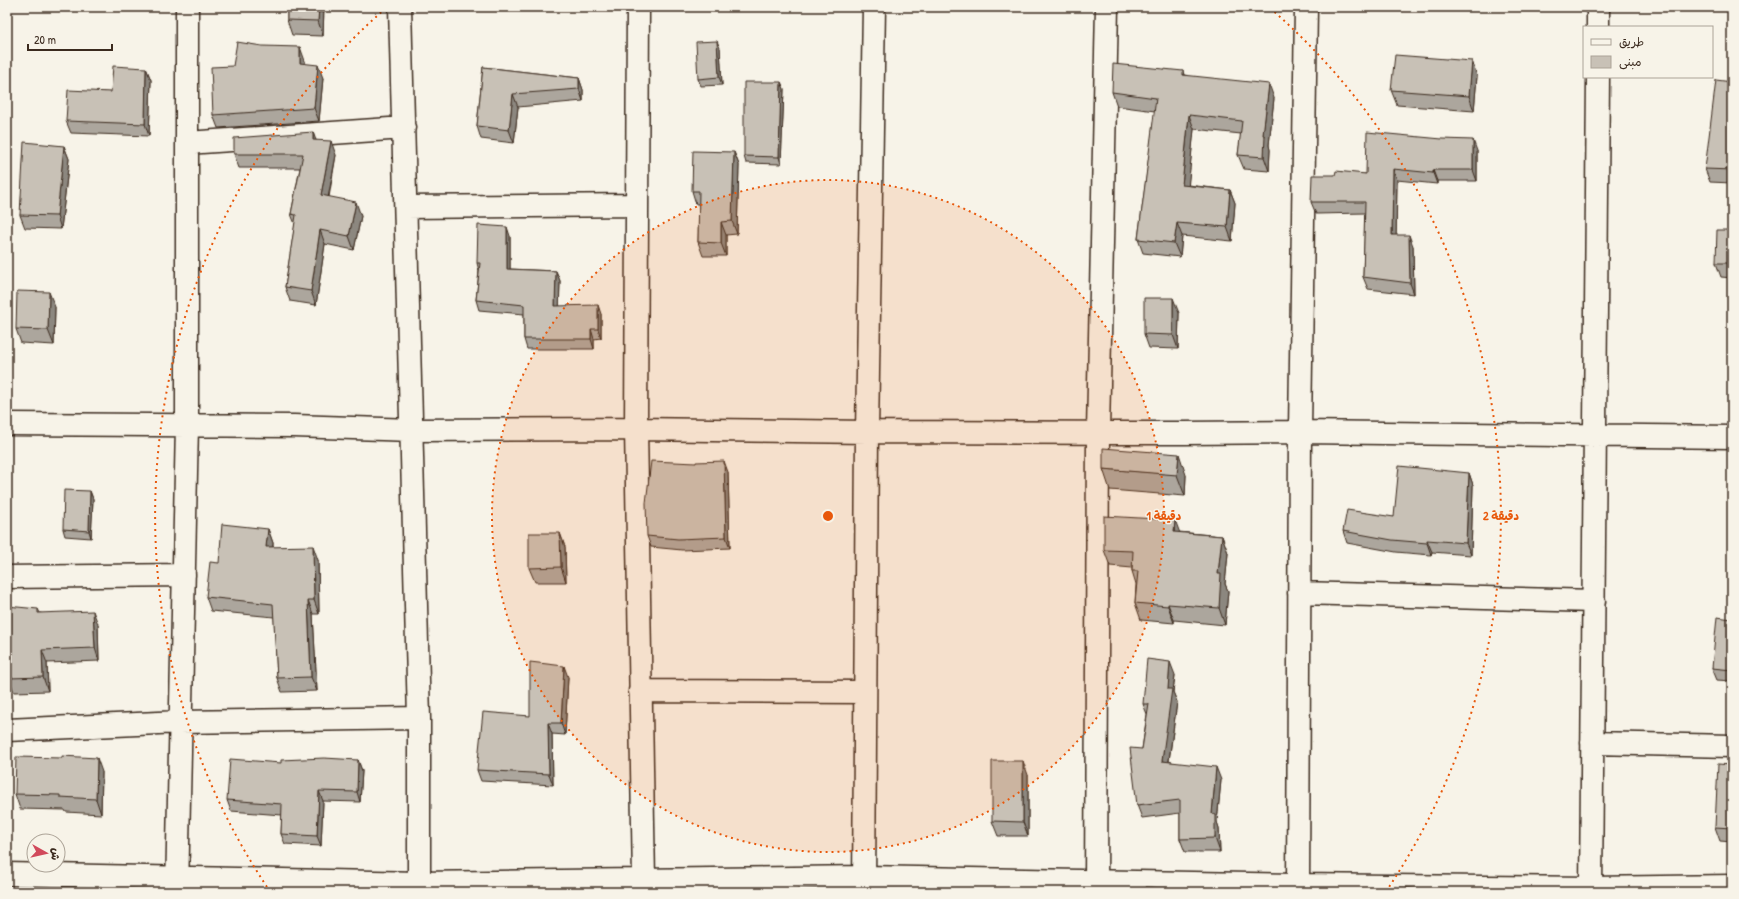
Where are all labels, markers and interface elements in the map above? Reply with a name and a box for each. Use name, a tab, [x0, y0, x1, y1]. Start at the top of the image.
scale bar	[28, 26, 112, 52]
legend	[1583, 26, 1713, 78]
text: 20 m	[34, 31, 56, 48]
text: طريق	[1619, 33, 1644, 50]
text: مبنى	[1619, 53, 1642, 70]
text: 1 دقيقة	[1147, 507, 1182, 524]
text: 2 دقيقة	[1483, 507, 1519, 524]
centre of rings	[821, 509, 835, 523]
north arrow	[26, 833, 66, 873]
text: ش	[48, 847, 64, 861]

